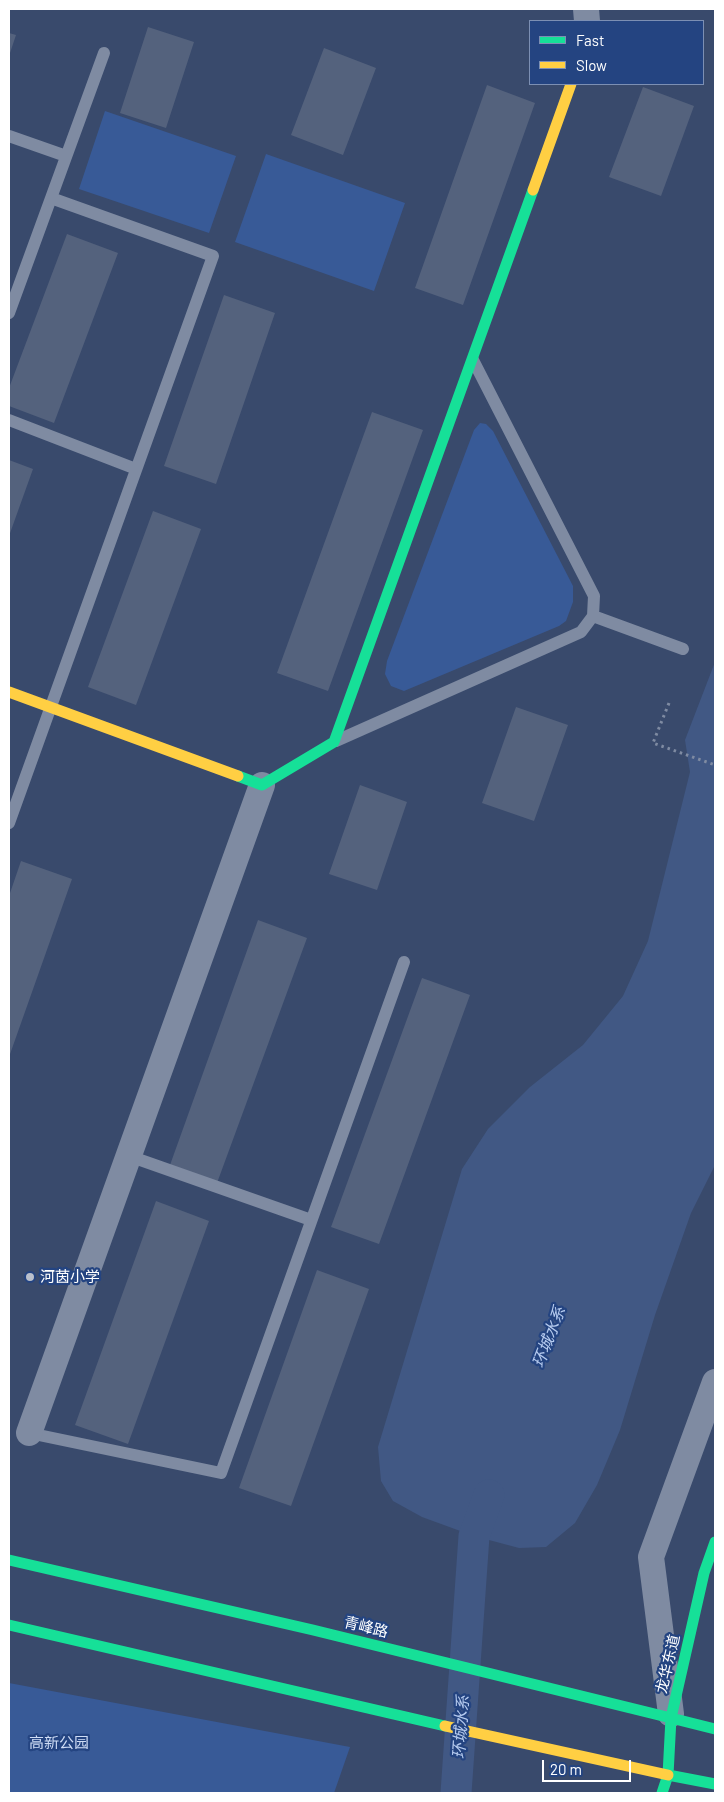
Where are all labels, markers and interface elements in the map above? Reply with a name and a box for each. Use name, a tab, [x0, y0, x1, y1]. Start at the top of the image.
legend	[529, 20, 704, 85]
text: Fast	[576, 31, 604, 49]
text: Slow	[576, 56, 607, 74]
place label: 河茵小学	[40, 1268, 100, 1286]
marker: 河茵小学	[24, 1271, 36, 1283]
water label: 环城水系	[529, 1304, 569, 1370]
street label: 青峰路	[342, 1613, 390, 1641]
street label: 龙华东道	[652, 1633, 684, 1695]
water label: 环城水系	[449, 1694, 473, 1760]
park label: 高新公园	[29, 1734, 89, 1752]
scale bar	[544, 1750, 633, 1782]
text: 20 m	[550, 1760, 582, 1778]

